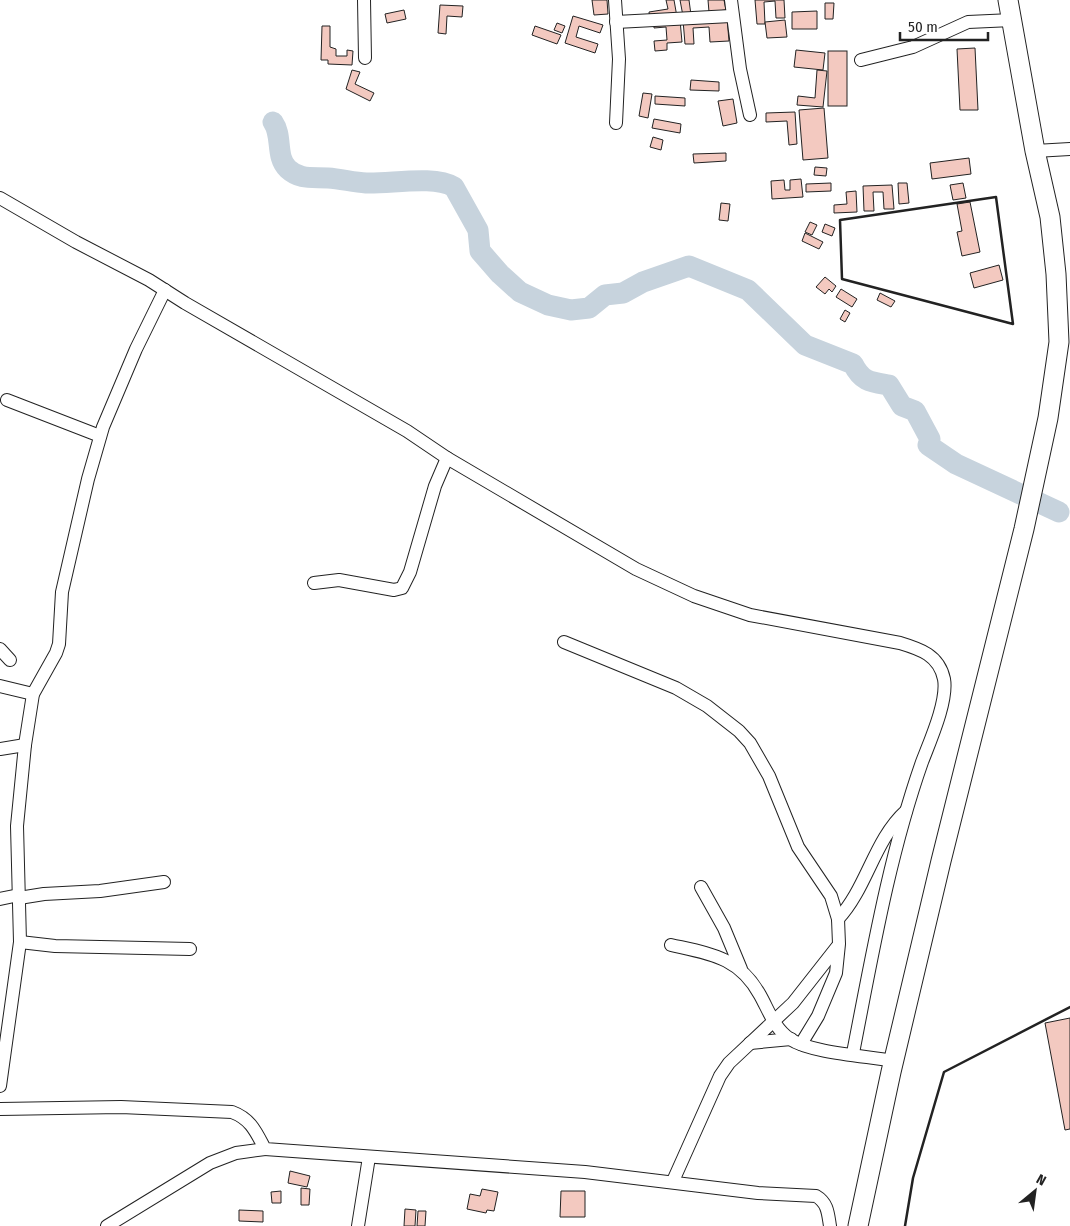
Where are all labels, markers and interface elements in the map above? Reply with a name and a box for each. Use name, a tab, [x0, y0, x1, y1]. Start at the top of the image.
scale bar	[900, 10, 988, 42]
text: 50 m	[908, 18, 938, 36]
north arrow	[1010, 1166, 1060, 1216]
text: N	[1033, 1171, 1049, 1190]

